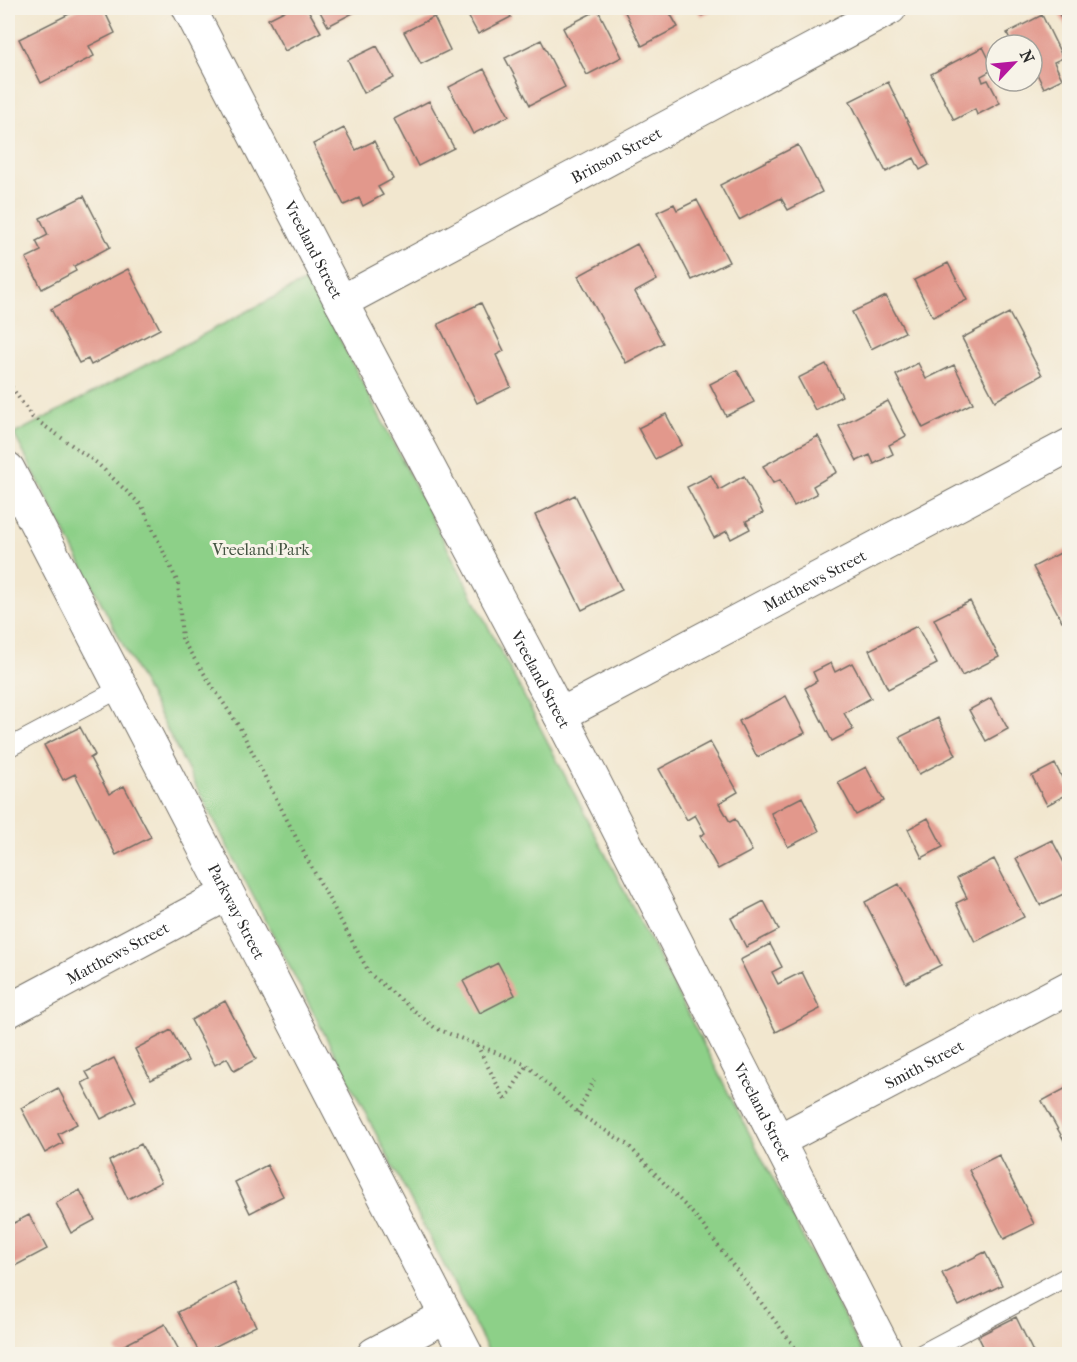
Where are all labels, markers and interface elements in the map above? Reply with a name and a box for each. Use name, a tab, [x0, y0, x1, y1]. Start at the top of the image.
north arrow	[984, 33, 1044, 93]
text: N	[1016, 47, 1039, 67]
street label: Brinson Street	[567, 123, 665, 187]
street label: Vreeland Street	[280, 197, 347, 302]
park label: Vreeland Park	[211, 540, 310, 559]
street label: Matthews Street	[760, 545, 869, 615]
street label: Vreeland Street	[507, 626, 575, 731]
street label: Parkway Street	[204, 860, 270, 962]
street label: Matthews Street	[63, 917, 172, 988]
street label: Smith Street	[881, 1035, 967, 1093]
street label: Vreeland Street	[730, 1059, 796, 1164]

